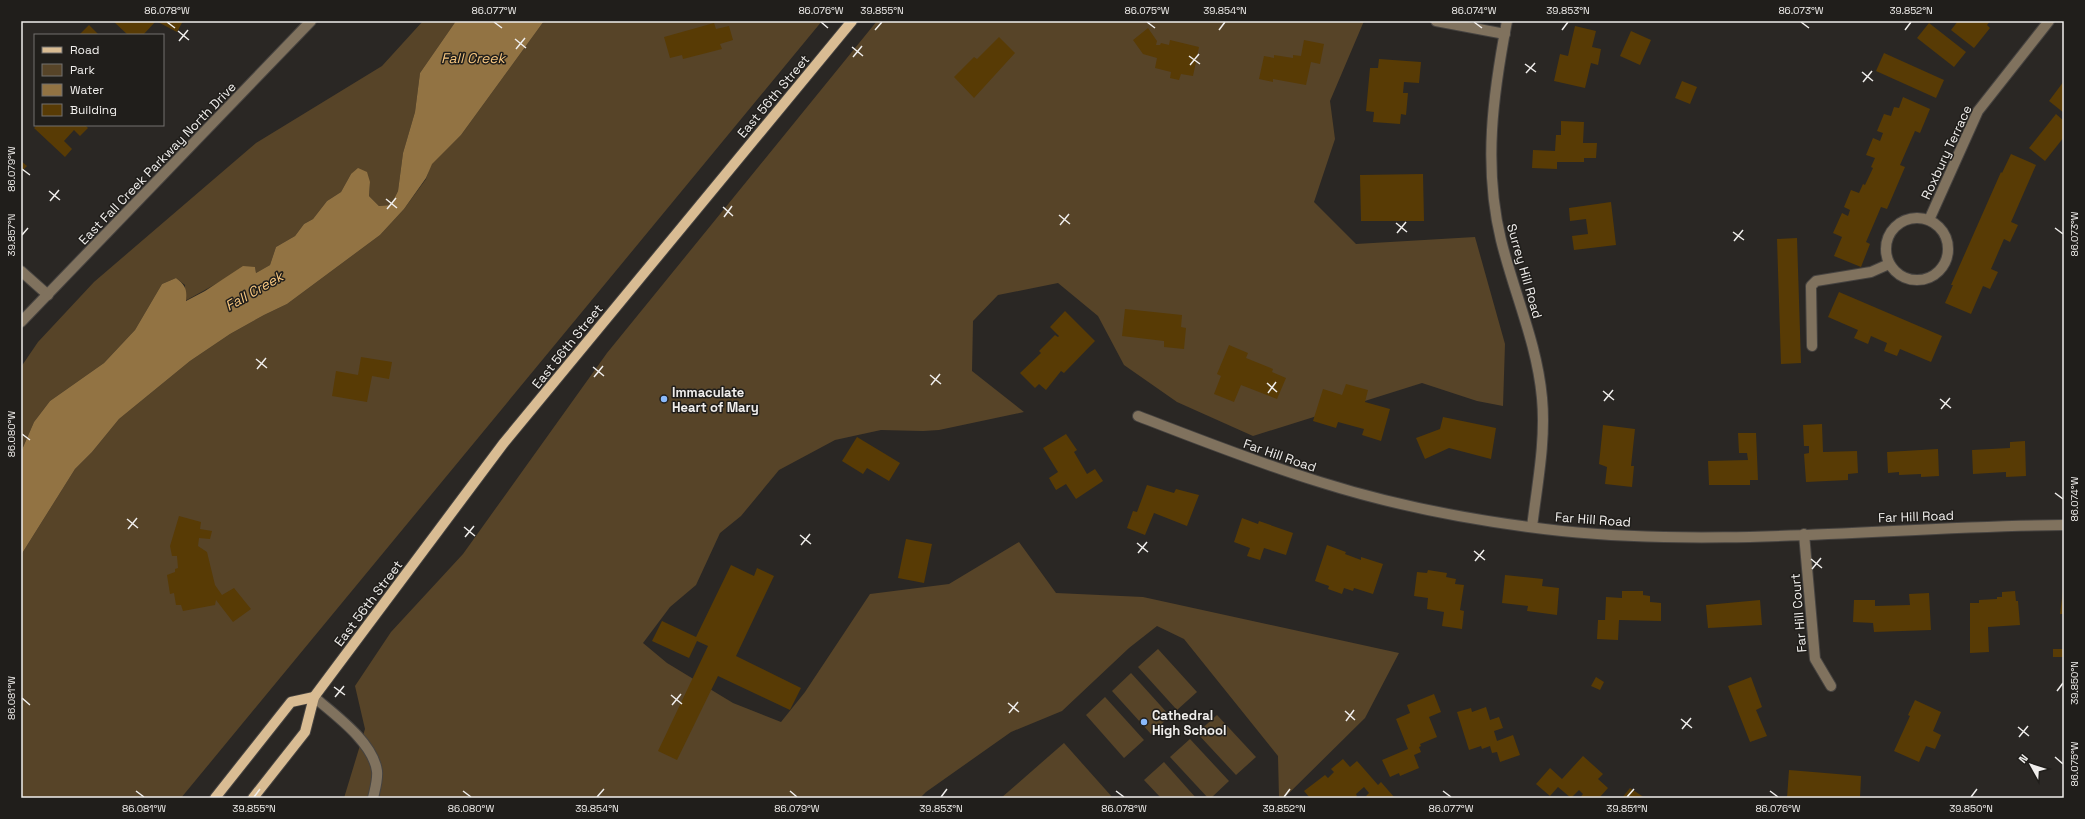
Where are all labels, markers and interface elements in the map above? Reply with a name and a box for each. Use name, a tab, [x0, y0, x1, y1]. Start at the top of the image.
text: 86.078°W	[144, 4, 190, 17]
text: 86.077°W	[472, 4, 517, 17]
text: 86.076°W	[798, 4, 844, 17]
text: 39.855°N	[860, 4, 904, 17]
text: 86.075°W	[1124, 4, 1170, 17]
text: 39.854°N	[1203, 4, 1247, 17]
text: 86.074°W	[1452, 4, 1497, 17]
text: 39.853°N	[1546, 4, 1590, 17]
text: 86.073°W	[1778, 4, 1824, 17]
text: 39.852°N	[1889, 4, 1933, 17]
legend	[34, 34, 164, 126]
text: Road	[70, 42, 99, 58]
water label: Fall Creek	[441, 49, 507, 67]
street label: East 56th Street	[734, 51, 813, 141]
text: Park	[70, 62, 95, 78]
street label: East Fall Creek Parkway North Drive	[75, 78, 240, 248]
text: Water	[70, 82, 104, 98]
text: Building	[70, 102, 117, 118]
street label: Roxbury Terrace	[1917, 102, 1976, 202]
text: 86.079°W	[5, 146, 18, 192]
text: 86.073°W	[2068, 211, 2081, 257]
text: 39.857°N	[5, 214, 18, 256]
street label: Surrey Hill Road	[1503, 222, 1546, 320]
water label: Fall Creek	[222, 266, 288, 315]
street label: East 56th Street	[528, 301, 607, 392]
place label: Immaculate Heart of Mary	[672, 384, 759, 416]
marker: Immaculate Heart of Mary	[659, 394, 669, 404]
text: 86.080°W	[5, 411, 18, 457]
street label: Far Hill Road	[1241, 435, 1319, 476]
text: 86.074°W	[2068, 476, 2081, 521]
street label: Far Hill Road	[1878, 507, 1954, 526]
street label: Far Hill Road	[1554, 508, 1631, 531]
street label: East 56th Street	[330, 557, 406, 650]
street label: Far Hill Court	[1787, 573, 1810, 653]
text: 39.850°N	[2068, 661, 2081, 705]
text: 86.081°W	[5, 676, 18, 720]
place label: Cathedral High School	[1152, 707, 1226, 739]
marker: Cathedral High School	[1139, 717, 1149, 727]
text: 86.075°W	[2068, 741, 2081, 787]
north arrow	[2011, 745, 2051, 785]
text: N	[2015, 751, 2031, 766]
text: 86.081°W	[122, 802, 166, 815]
text: 39.855°N	[232, 802, 276, 815]
text: 86.080°W	[448, 802, 494, 815]
text: 39.854°N	[575, 802, 619, 815]
text: 86.079°W	[774, 802, 820, 815]
text: 39.853°N	[919, 802, 963, 815]
text: 86.078°W	[1101, 802, 1147, 815]
text: 39.852°N	[1262, 802, 1306, 815]
text: 86.077°W	[1429, 802, 1474, 815]
text: 39.851°N	[1606, 802, 1648, 815]
text: 86.076°W	[1755, 802, 1801, 815]
text: 39.850°N	[1949, 802, 1993, 815]

